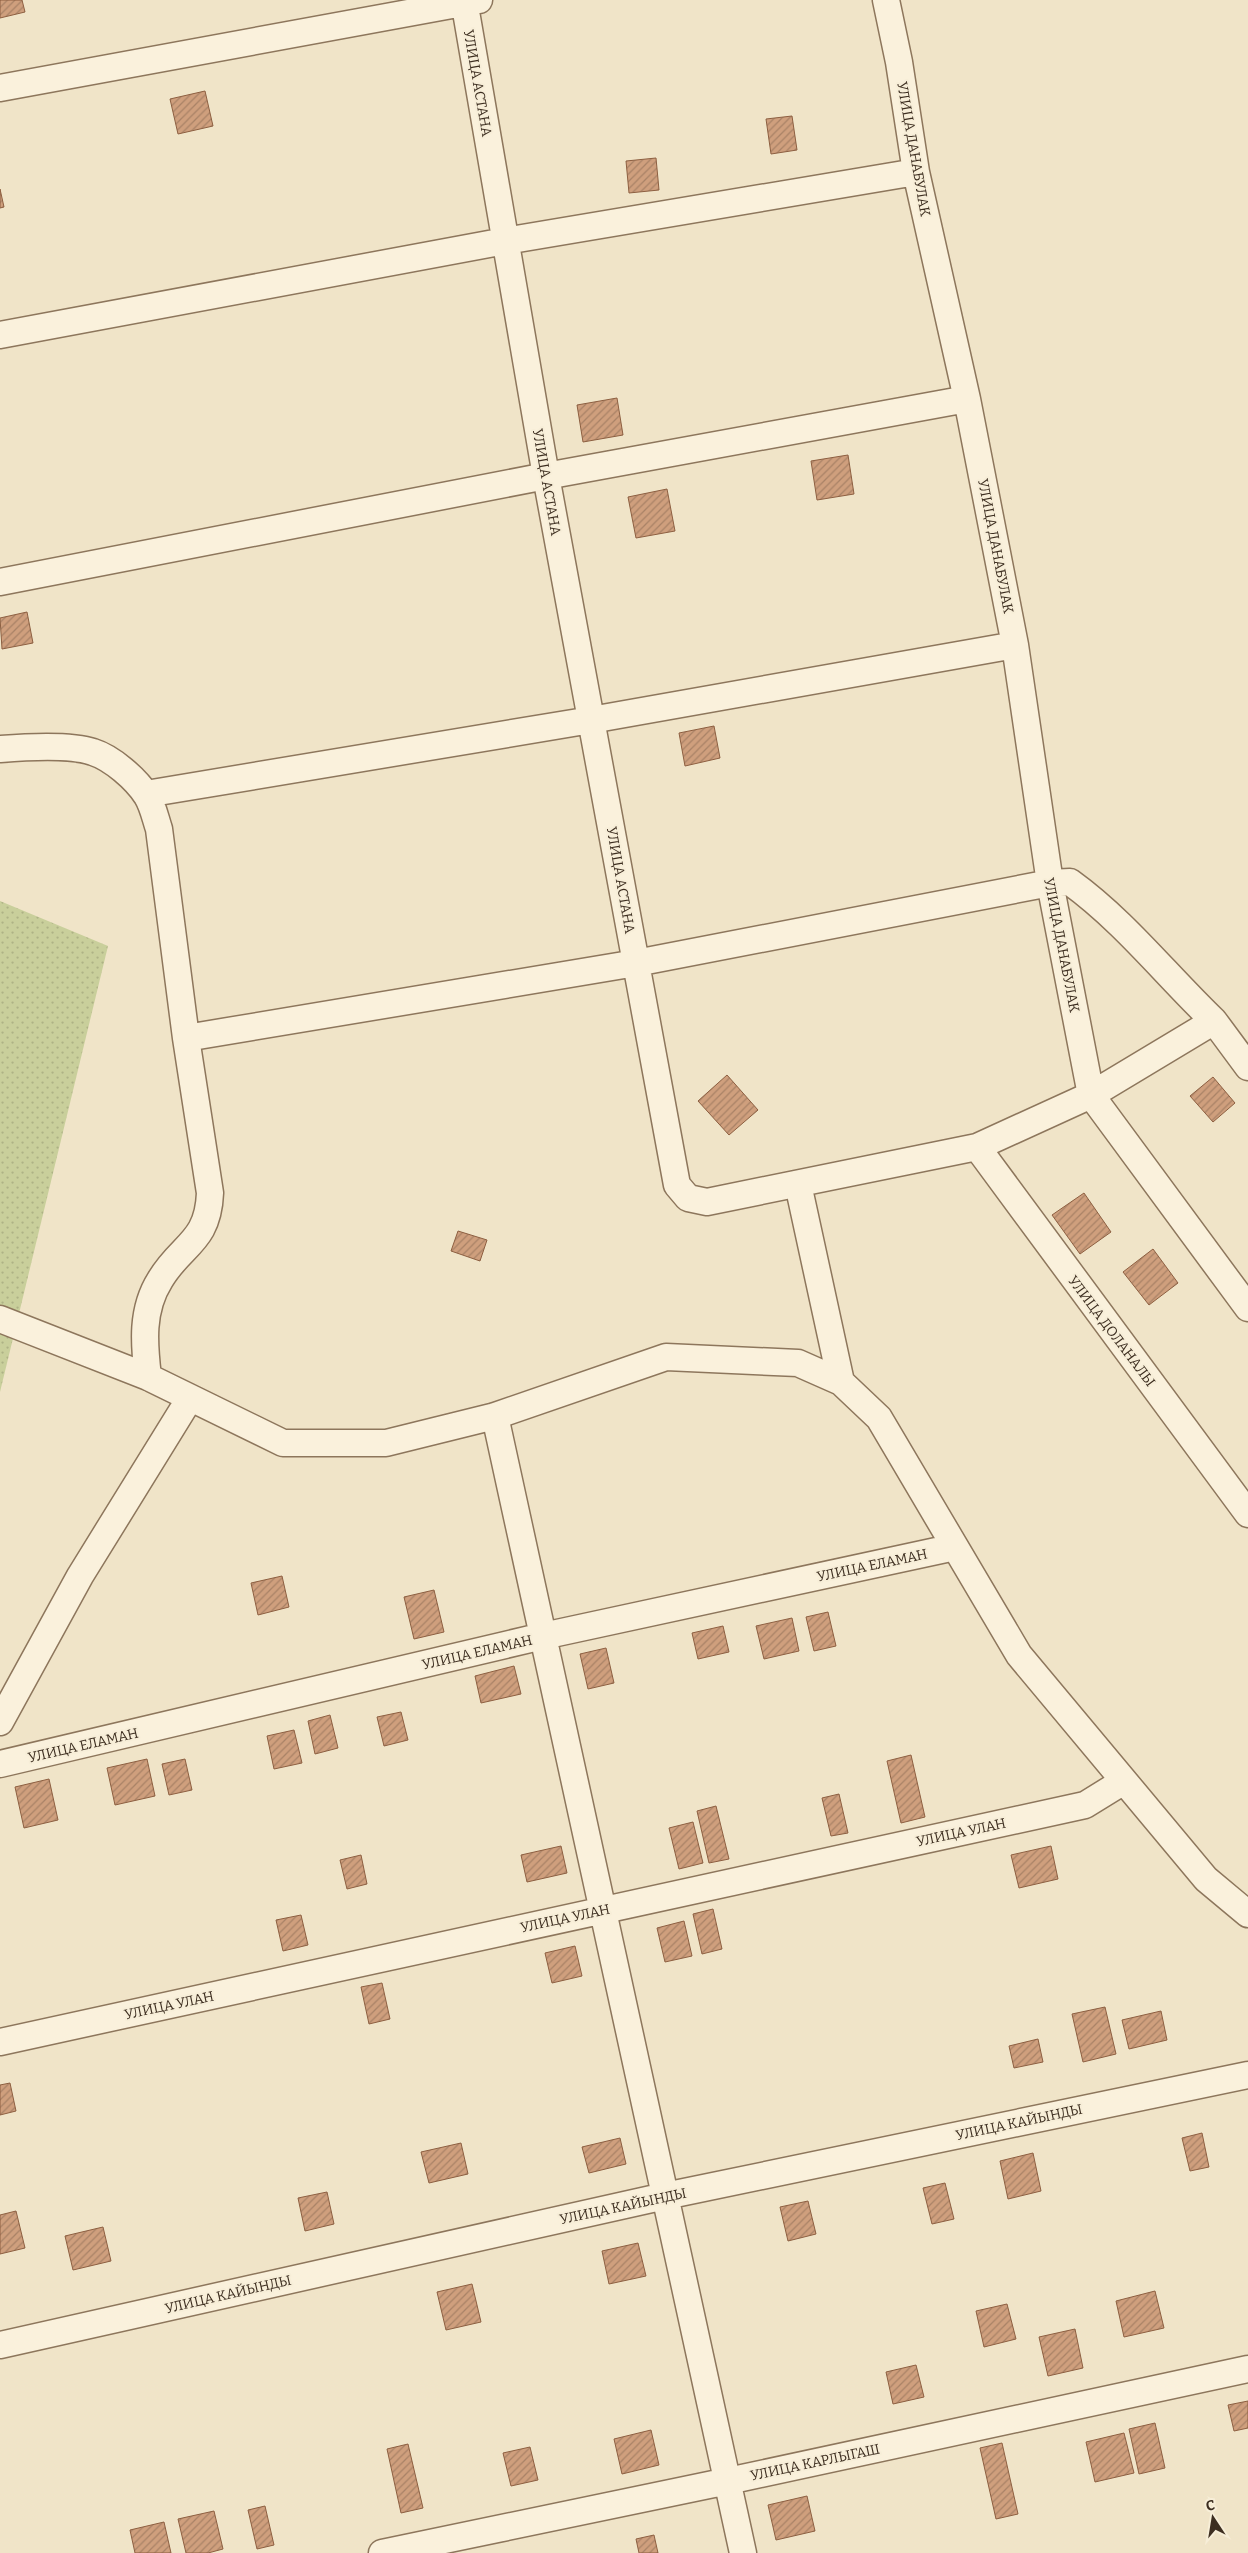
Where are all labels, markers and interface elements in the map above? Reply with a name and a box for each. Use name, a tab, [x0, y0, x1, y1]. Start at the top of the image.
street label: УЛИЦА АСТАНА	[460, 28, 495, 138]
street label: УЛИЦА ДАНАБУЛАК	[893, 80, 934, 218]
street label: УЛИЦА АСТАНА	[529, 427, 564, 537]
street label: УЛИЦА ДАНАБУЛАК	[974, 477, 1017, 615]
street label: УЛИЦА АСТАНА	[603, 825, 638, 935]
street label: УЛИЦА ДАНАБУЛАК	[1040, 876, 1083, 1014]
street label: УЛИЦА ДОЛАНАЛЫ	[1064, 1272, 1159, 1390]
street label: УЛИЦА ЕЛАМАН	[815, 1545, 929, 1586]
street label: УЛИЦА ЕЛАМАН	[420, 1632, 534, 1673]
street label: УЛИЦА ЕЛАМАН	[26, 1725, 140, 1766]
street label: УЛИЦА УЛАН	[915, 1815, 1008, 1850]
street label: УЛИЦА УЛАН	[519, 1901, 612, 1936]
street label: УЛИЦА УЛАН	[123, 1988, 216, 2023]
street label: УЛИЦА КАЙЫНДЫ	[954, 2100, 1084, 2144]
street label: УЛИЦА КАЙЫНДЫ	[558, 2184, 688, 2228]
street label: УЛИЦА КАЙЫНДЫ	[163, 2271, 293, 2317]
street label: УЛИЦА КАРЛЫГАШ	[749, 2440, 881, 2485]
north arrow	[1188, 2493, 1238, 2543]
text: С	[1204, 2497, 1217, 2515]

